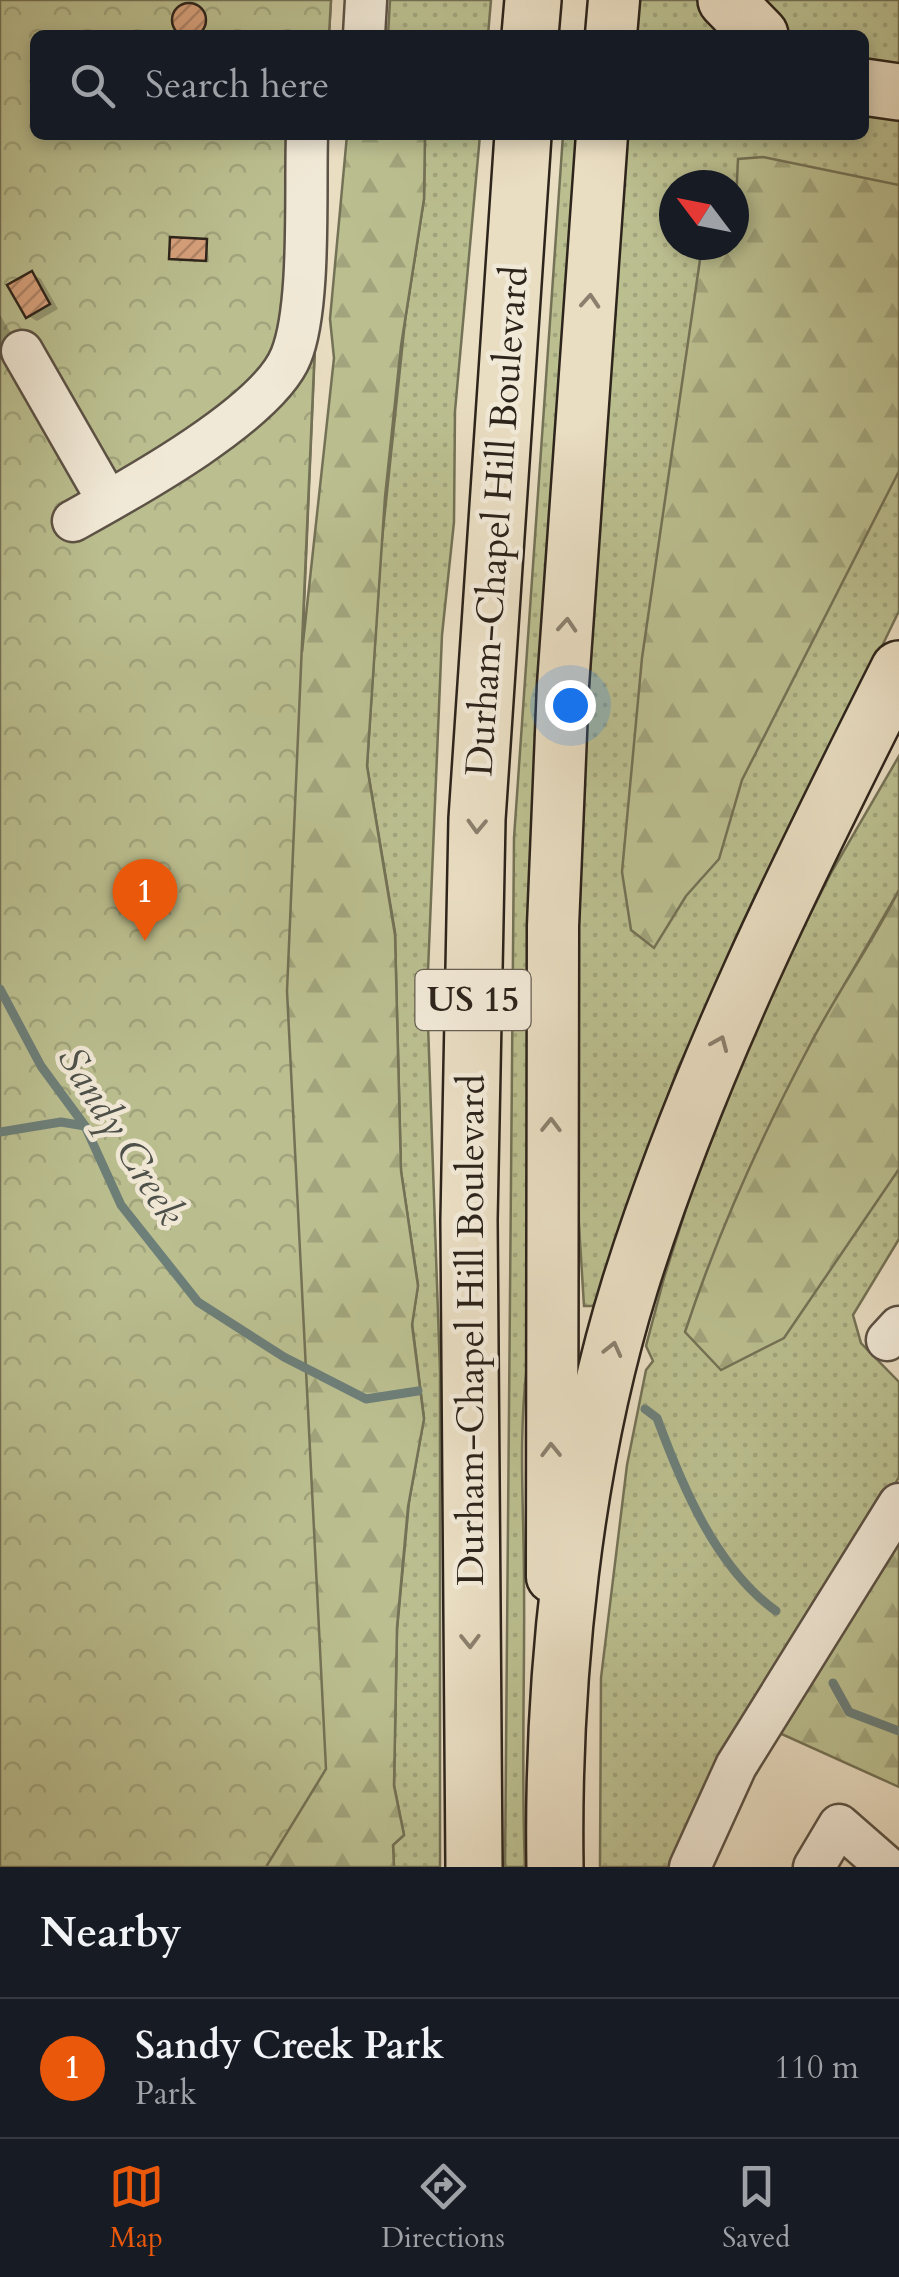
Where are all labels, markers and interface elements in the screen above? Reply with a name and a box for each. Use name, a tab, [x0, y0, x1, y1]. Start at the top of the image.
search box	[30, 30, 869, 140]
icon: search	[65, 58, 120, 113]
text: Search here	[145, 59, 329, 111]
north arrow	[659, 170, 749, 260]
street label: Durham-Chapel Hill Boulevard	[453, 264, 541, 778]
one-way arrow	[579, 292, 600, 308]
one-way arrow	[556, 617, 577, 633]
your location	[545, 680, 596, 731]
one-way arrow	[466, 818, 487, 834]
pin: 1	[112, 858, 178, 941]
road number: US 15	[416, 970, 530, 1030]
one-way arrow	[709, 1035, 729, 1053]
water label: Sandy Creek	[44, 1036, 198, 1236]
street label: Durham-Chapel Hill Boulevard	[445, 1074, 497, 1586]
one-way arrow	[540, 1116, 562, 1132]
one-way arrow	[601, 1341, 622, 1358]
one-way arrow	[540, 1441, 562, 1456]
one-way arrow	[460, 1633, 481, 1649]
text: Nearby	[40, 1904, 182, 1961]
text: Sandy Creek Park	[135, 2020, 444, 2072]
text: 1	[64, 2046, 81, 2090]
text: 110 m	[774, 2046, 859, 2090]
text: Park	[135, 2072, 197, 2116]
tab: Map	[109, 2159, 164, 2257]
tab: Directions	[381, 2159, 505, 2257]
tab: Saved	[722, 2159, 790, 2257]

